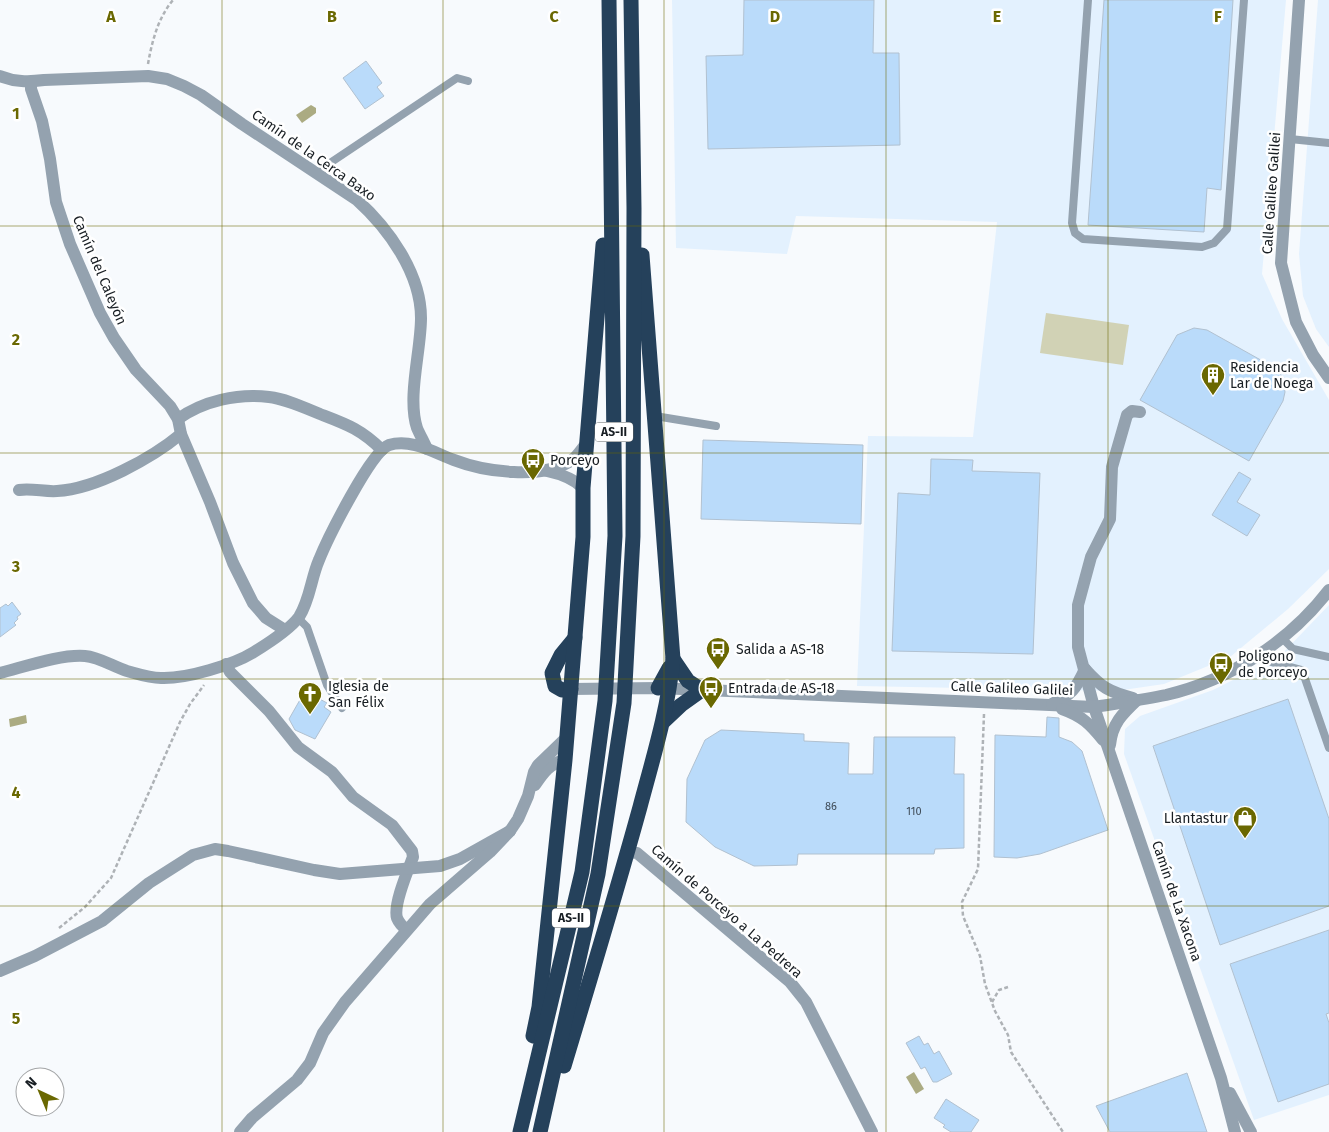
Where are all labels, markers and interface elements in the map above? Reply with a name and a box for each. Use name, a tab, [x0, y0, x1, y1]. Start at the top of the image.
text: A	[105, 7, 116, 26]
text: B	[327, 7, 337, 26]
text: C	[549, 7, 559, 26]
text: D	[770, 7, 780, 26]
text: E	[993, 7, 1001, 26]
text: F	[1214, 7, 1222, 26]
text: 1	[12, 104, 20, 123]
street label: Camín de la Cerca Baxo	[249, 106, 379, 205]
street label: Calle Galileo Galilei	[1259, 131, 1284, 255]
street label: Camín del Caleyón	[69, 213, 130, 327]
text: 2	[12, 330, 20, 349]
place label: Residencia Lar de Noega	[1230, 359, 1313, 392]
building icon: Residencia Lar de Noega	[1200, 362, 1226, 396]
road number: AS-II	[595, 422, 633, 442]
bus stop icon: Porceyo	[520, 447, 546, 481]
place label: Porceyo	[550, 452, 600, 469]
text: 3	[11, 557, 20, 576]
bus stop icon: Salida a AS-18	[705, 636, 731, 670]
place label: Salida a AS-18	[736, 641, 825, 658]
place label: Poligono de Porceyo	[1238, 648, 1308, 681]
bus stop icon: Poligono de Porceyo	[1208, 651, 1234, 685]
bus stop icon: Entrada de AS-18	[698, 675, 724, 709]
place label: Iglesia de San Félix	[328, 678, 389, 711]
street label: Calle Galileo Galilei	[950, 678, 1074, 699]
place label: Entrada de AS-18	[728, 680, 835, 697]
church icon: Iglesia de San Félix	[297, 681, 323, 715]
text: 4	[11, 783, 21, 802]
house number: 86	[825, 800, 837, 813]
house number: 110	[906, 805, 922, 818]
shop icon: Llantastur	[1232, 805, 1258, 839]
place label: Llantastur	[1164, 810, 1229, 827]
street label: Camín de La Xacona	[1148, 839, 1205, 964]
street label: Camín de Porceyo a La Pedrera	[648, 841, 806, 982]
road number: AS-II	[552, 908, 590, 928]
text: 5	[12, 1009, 21, 1028]
north arrow	[15, 1067, 65, 1117]
text: N	[22, 1074, 41, 1092]

